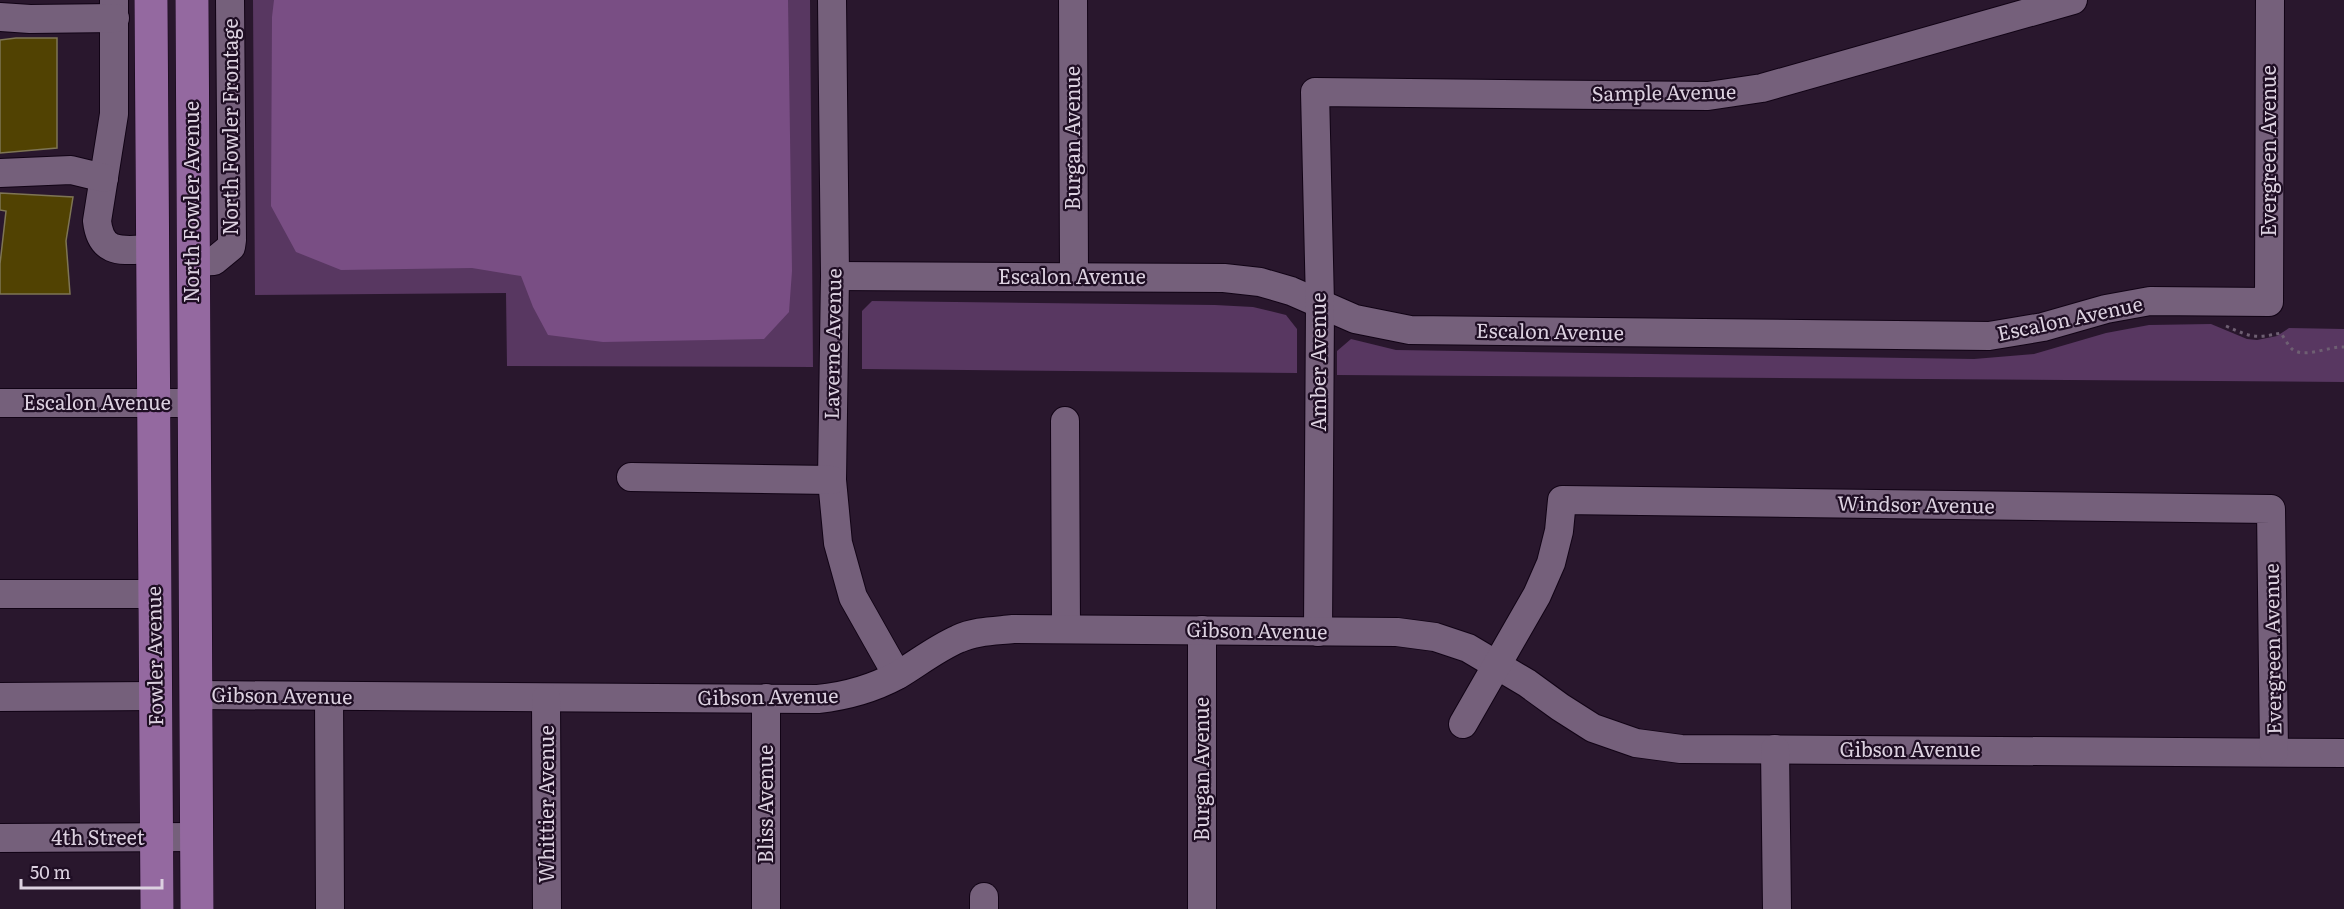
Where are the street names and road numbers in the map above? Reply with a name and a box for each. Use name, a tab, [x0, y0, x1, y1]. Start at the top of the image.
street label: North Fowler Frontage	[214, 18, 244, 236]
street label: Evergreen Avenue	[2252, 65, 2282, 237]
street label: Burgan Avenue	[1056, 66, 1086, 210]
street label: Sample Avenue	[1591, 75, 1737, 107]
street label: North Fowler Avenue	[175, 101, 205, 303]
street label: Escalon Avenue	[998, 260, 1146, 290]
street label: Laverne Avenue	[815, 268, 847, 420]
street label: Escalon Avenue	[1994, 287, 2145, 347]
street label: Amber Avenue	[1302, 292, 1332, 432]
street label: Escalon Avenue	[1476, 314, 1624, 346]
street label: Escalon Avenue	[23, 386, 171, 416]
street label: Windsor Avenue	[1837, 487, 1995, 519]
street label: Evergreen Avenue	[2255, 563, 2287, 735]
street label: Fowler Avenue	[137, 586, 169, 726]
street label: Gibson Avenue	[1186, 613, 1328, 645]
street label: Gibson Avenue	[211, 678, 353, 710]
street label: Gibson Avenue	[697, 679, 839, 711]
street label: Burgan Avenue	[1185, 697, 1215, 841]
street label: Whittier Avenue	[530, 725, 560, 883]
street label: Gibson Avenue	[1839, 733, 1981, 763]
street label: Bliss Avenue	[749, 745, 779, 863]
street label: 4th Street	[51, 821, 145, 851]

